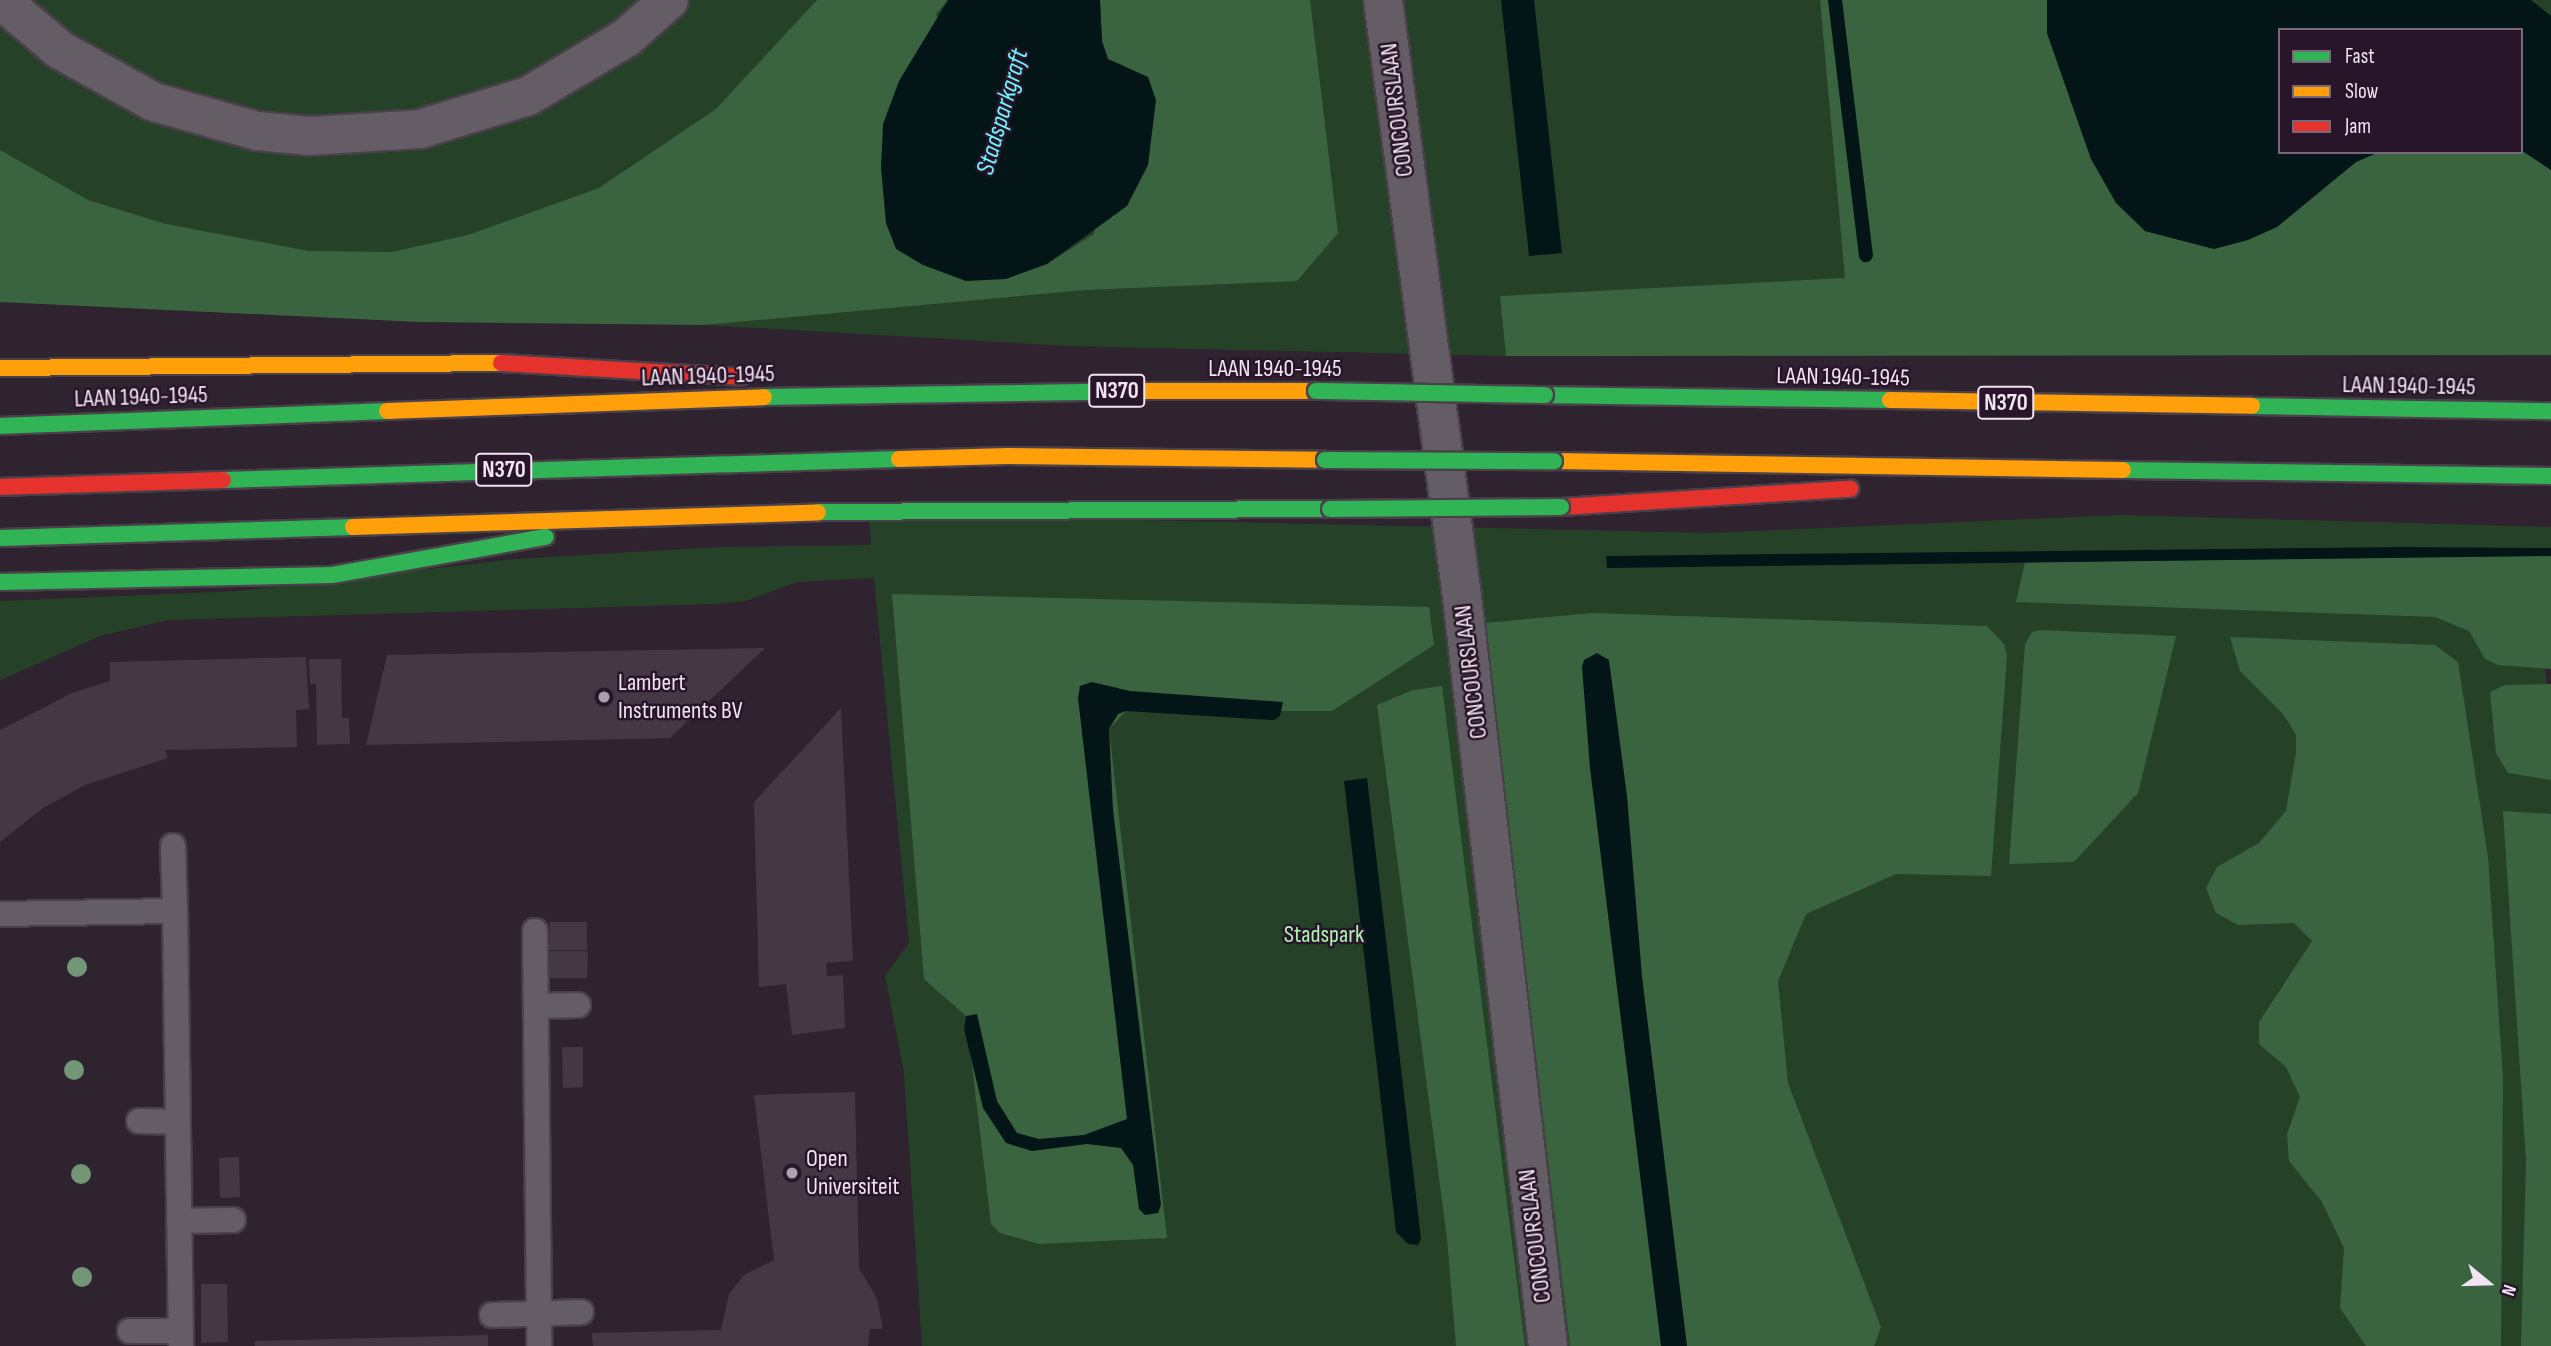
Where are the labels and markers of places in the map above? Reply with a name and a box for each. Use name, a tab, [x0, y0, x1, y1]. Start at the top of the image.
place label: Lambert Instruments BV	[618, 669, 742, 725]
marker: Lambert Instruments BV	[596, 689, 612, 705]
place label: Open Universiteit	[806, 1145, 900, 1201]
marker: Open Universiteit	[784, 1165, 800, 1181]

